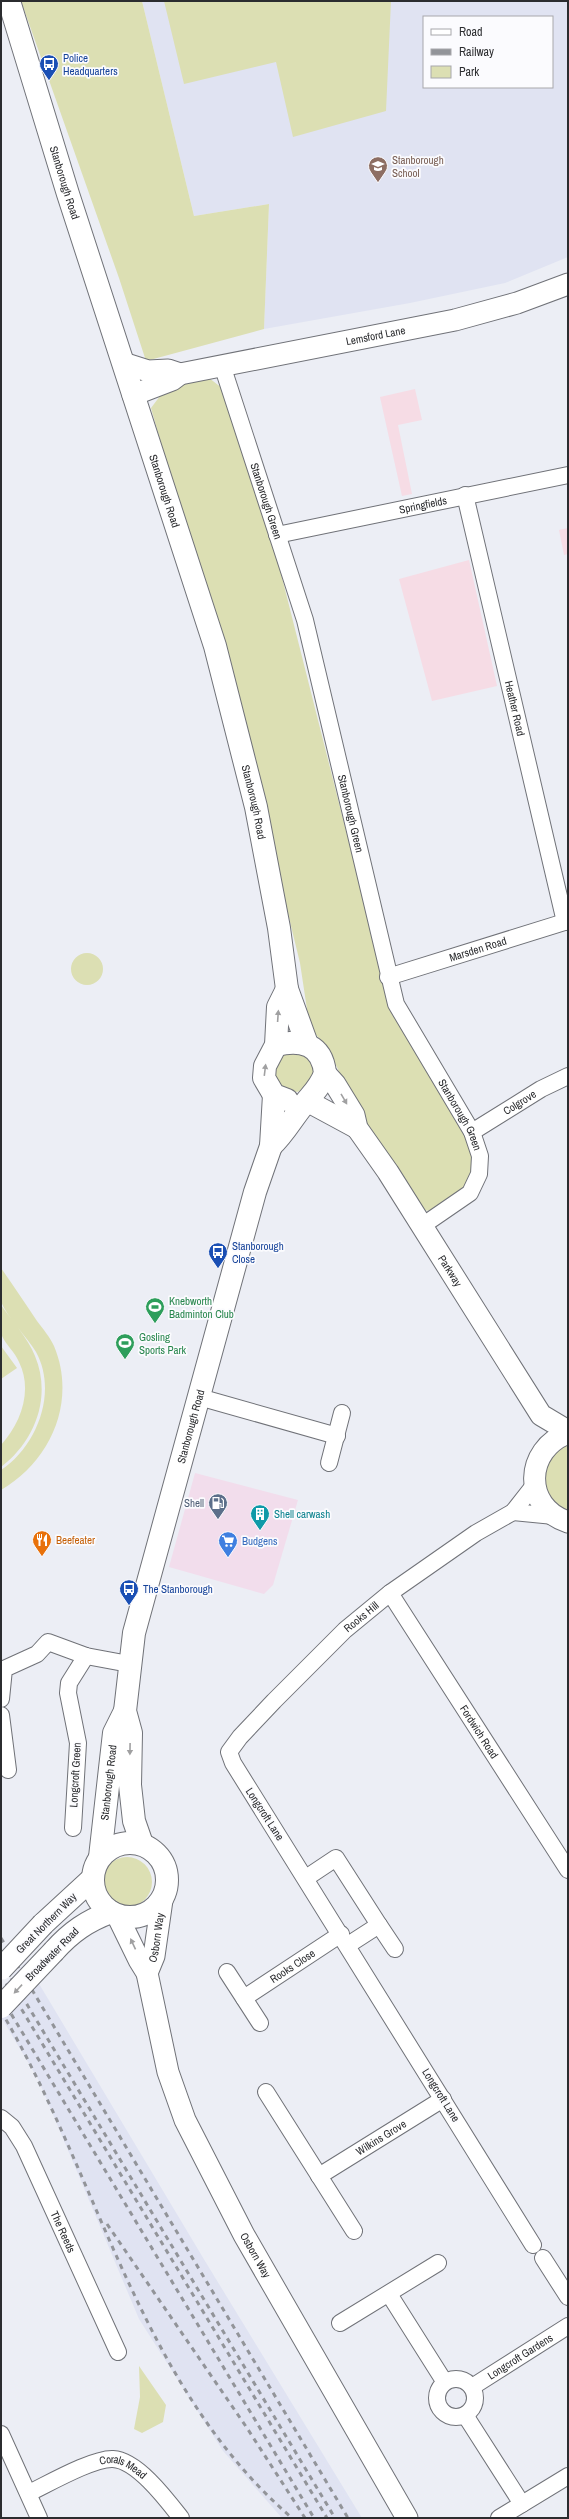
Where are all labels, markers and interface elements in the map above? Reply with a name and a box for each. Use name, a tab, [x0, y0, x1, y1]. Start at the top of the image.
legend	[423, 16, 553, 88]
text: Road	[459, 24, 483, 40]
text: Railway	[459, 44, 494, 60]
place label: Police Headquarters	[63, 51, 118, 78]
bus stop icon: Police Headquarters	[38, 53, 60, 81]
text: Park	[459, 64, 479, 80]
street label: Stanborough Road	[47, 144, 83, 221]
place label: Stanborough School	[392, 153, 444, 180]
school or university icon: Stanborough School	[367, 155, 389, 183]
street label: Lemsford Lane	[345, 323, 406, 348]
street label: Stanborough Road	[146, 453, 183, 529]
street label: Stanborough Green	[247, 461, 285, 541]
street label: Springfields	[398, 493, 448, 517]
street label: Heather Road	[502, 679, 528, 737]
street label: Stanborough Road	[239, 763, 269, 840]
street label: Stanborough Green	[335, 773, 367, 854]
street label: Marsden Road	[447, 934, 508, 965]
one-way arrow	[274, 1010, 281, 1023]
one-way arrow	[262, 1064, 268, 1076]
street label: Stanborough Green	[435, 1076, 485, 1152]
street label: Colgrove	[500, 1087, 539, 1118]
one-way arrow	[341, 1093, 348, 1105]
place label: Stanborough Close	[232, 1239, 284, 1266]
bus stop icon: Stanborough Close	[207, 1241, 229, 1269]
street label: Parkway	[435, 1252, 466, 1289]
place label: Knebworth Badminton Club	[169, 1294, 234, 1321]
sports icon: Knebworth Badminton Club	[144, 1296, 166, 1324]
place label: Gosling Sports Park	[139, 1330, 187, 1357]
sports icon: Gosling Sports Park	[114, 1332, 136, 1360]
street label: Stanborough Road	[174, 1388, 207, 1465]
fuel station icon: Shell	[207, 1492, 229, 1520]
place label: Shell	[184, 1496, 204, 1510]
building icon: Shell carwash	[249, 1503, 271, 1531]
place label: Shell carwash	[274, 1507, 330, 1521]
restaurant icon: Beefeater	[31, 1529, 53, 1557]
supermarket icon: Budgens	[217, 1530, 239, 1558]
place label: Beefeater	[56, 1533, 95, 1547]
place label: Budgens	[242, 1534, 278, 1548]
bus stop icon: The Stanborough	[118, 1578, 140, 1606]
place label: The Stanborough	[143, 1582, 213, 1596]
street label: Rooks Hill	[341, 1598, 382, 1635]
street label: Fordwich Road	[457, 1702, 502, 1761]
street label: Longcroft Green	[66, 1742, 84, 1808]
one-way arrow	[127, 1743, 133, 1756]
street label: Stanborough Road	[97, 1744, 120, 1821]
street label: Longcroft Lane	[243, 1785, 287, 1843]
street label: Great Northern Way	[13, 1889, 80, 1956]
street label: Osborn Way	[145, 1911, 167, 1965]
street label: Broadwater Road	[22, 1924, 82, 1984]
one-way arrow	[129, 1938, 136, 1950]
street label: Rooks Close	[267, 1946, 318, 1986]
one-way arrow	[13, 1984, 23, 1994]
street label: Longcroft Lane	[419, 2066, 463, 2124]
street label: Wilkins Grove	[353, 2117, 409, 2158]
street label: The Reeds	[48, 2209, 79, 2255]
street label: Osborn Way	[237, 2230, 274, 2281]
street label: Longcroft Gardens	[485, 2330, 556, 2382]
street label: Corals Mead	[98, 2452, 150, 2482]

